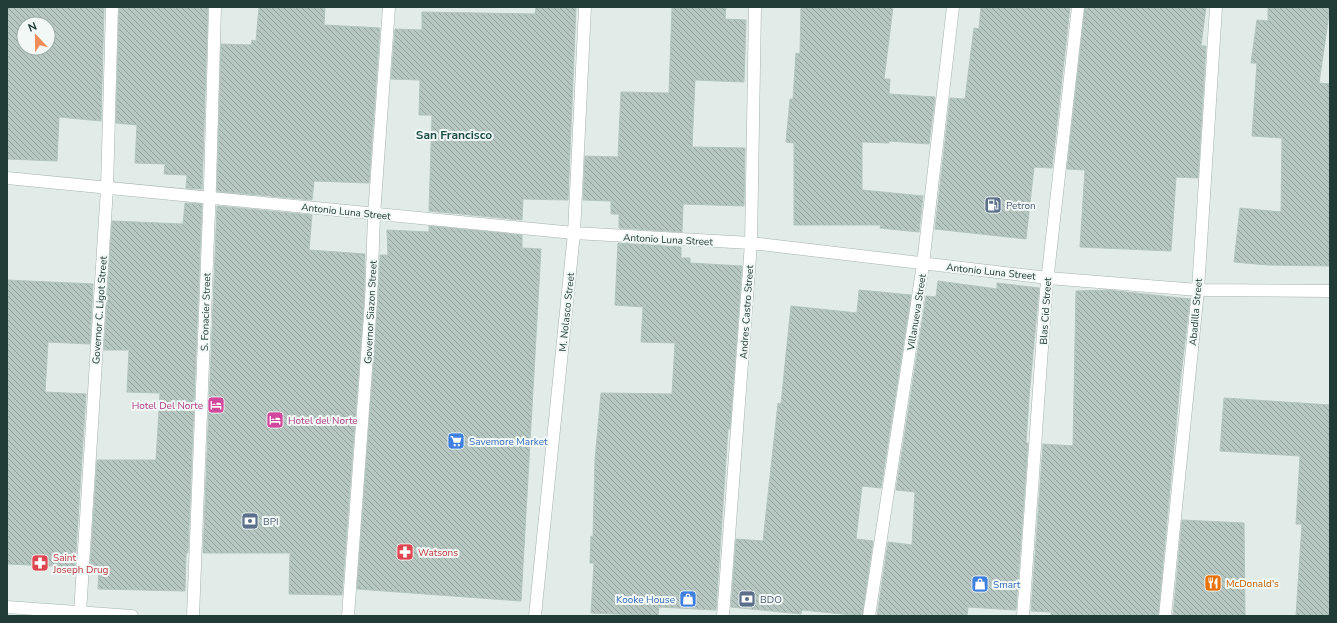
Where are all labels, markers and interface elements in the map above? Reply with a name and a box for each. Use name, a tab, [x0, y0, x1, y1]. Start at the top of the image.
north arrow	[16, 16, 56, 56]
text: N	[26, 19, 39, 36]
district label: San Francisco	[416, 127, 492, 143]
fuel station icon: Petron	[983, 195, 1003, 215]
place label: Petron	[1006, 199, 1036, 213]
street label: Antonio Luna Street	[300, 200, 392, 224]
street label: Antonio Luna Street	[623, 231, 714, 249]
street label: Governor C. Ligot Street	[89, 255, 111, 365]
street label: Governor Siazon Street	[361, 260, 381, 364]
street label: Antonio Luna Street	[945, 260, 1037, 284]
street label: Andres Castro Street	[737, 264, 757, 359]
street label: M. Nolasco Street	[556, 271, 578, 352]
street label: S. Fonacier Street	[198, 272, 214, 351]
street label: Villanueva Street	[904, 272, 930, 352]
street label: Blas Cid Street	[1037, 277, 1055, 345]
street label: Abadilla Street	[1186, 277, 1206, 346]
hotel icon: Hotel Del Norte	[206, 395, 226, 415]
place label: Hotel Del Norte	[132, 399, 203, 413]
hotel icon: Hotel del Norte	[265, 410, 285, 430]
place label: Hotel del Norte	[288, 414, 358, 428]
supermarket icon: Savemore Market	[446, 431, 466, 451]
place label: Savemore Market	[469, 435, 548, 449]
bank icon: BPI	[240, 511, 260, 531]
place label: BPI	[263, 515, 279, 529]
pharmacy icon: Watsons	[395, 542, 415, 562]
place label: Watsons	[418, 546, 458, 560]
place label: Saint Joseph Drug	[52, 551, 109, 577]
pharmacy icon: Saint Joseph Drug	[30, 553, 50, 573]
restaurant icon: McDonald's	[1203, 573, 1223, 593]
shop icon: Smart	[970, 574, 990, 594]
place label: McDonald's	[1226, 577, 1279, 591]
place label: Smart	[993, 578, 1021, 592]
shop icon: Kooke House	[678, 589, 698, 609]
bank icon: BDO	[737, 589, 757, 609]
place label: Kooke House	[616, 593, 675, 607]
place label: BDO	[760, 593, 782, 607]

